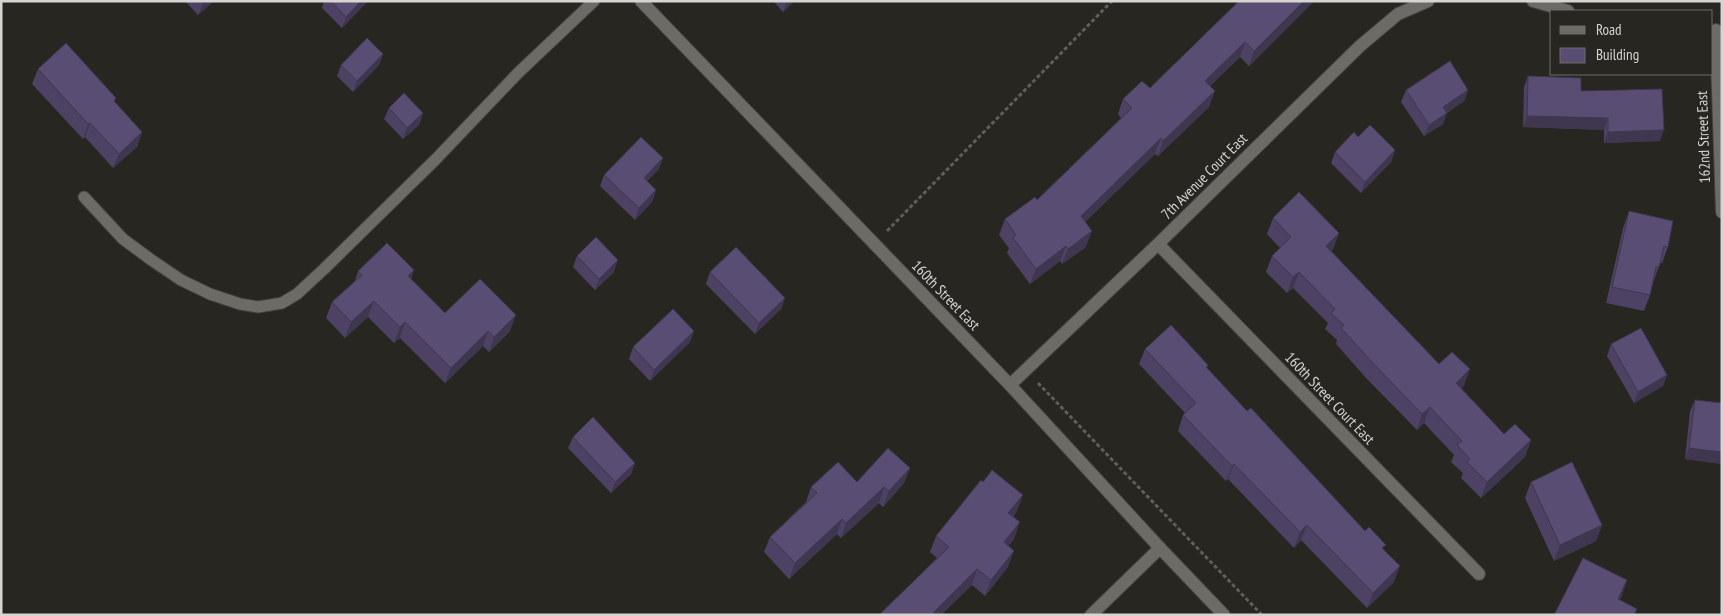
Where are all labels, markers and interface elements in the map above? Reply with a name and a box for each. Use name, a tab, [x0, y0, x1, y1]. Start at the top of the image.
legend	[1550, 10, 1713, 75]
text: Road	[1596, 20, 1622, 39]
text: Building	[1596, 45, 1639, 64]
street label: 162nd Street East	[1692, 91, 1714, 183]
street label: 7th Avenue Court East	[1157, 129, 1251, 223]
street label: 160th Street East	[908, 256, 984, 334]
street label: 160th Street Court East	[1281, 348, 1379, 448]

